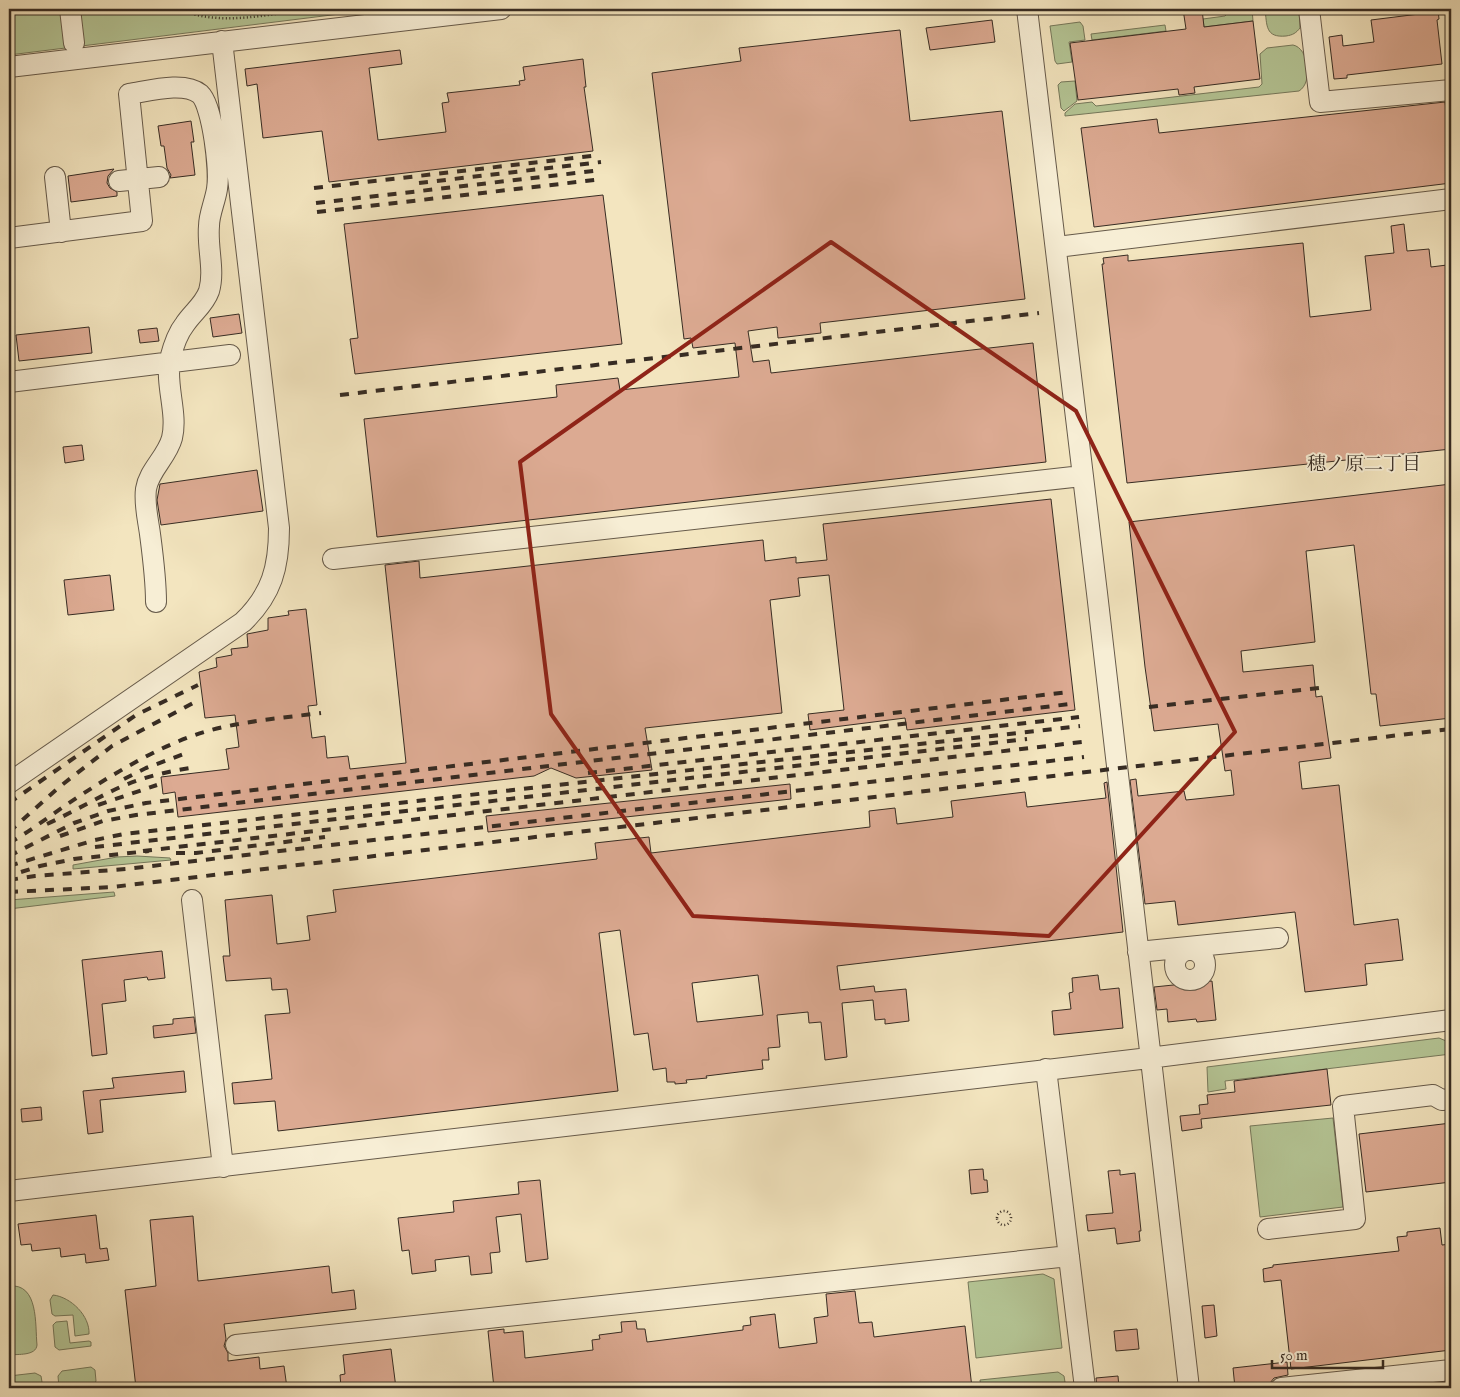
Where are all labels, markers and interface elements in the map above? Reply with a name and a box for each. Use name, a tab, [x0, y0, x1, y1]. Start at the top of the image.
district label: 穂ノ原二丁目	[1307, 453, 1421, 477]
scale bar	[1272, 1337, 1384, 1369]
text: 50 m	[1280, 1346, 1308, 1365]

